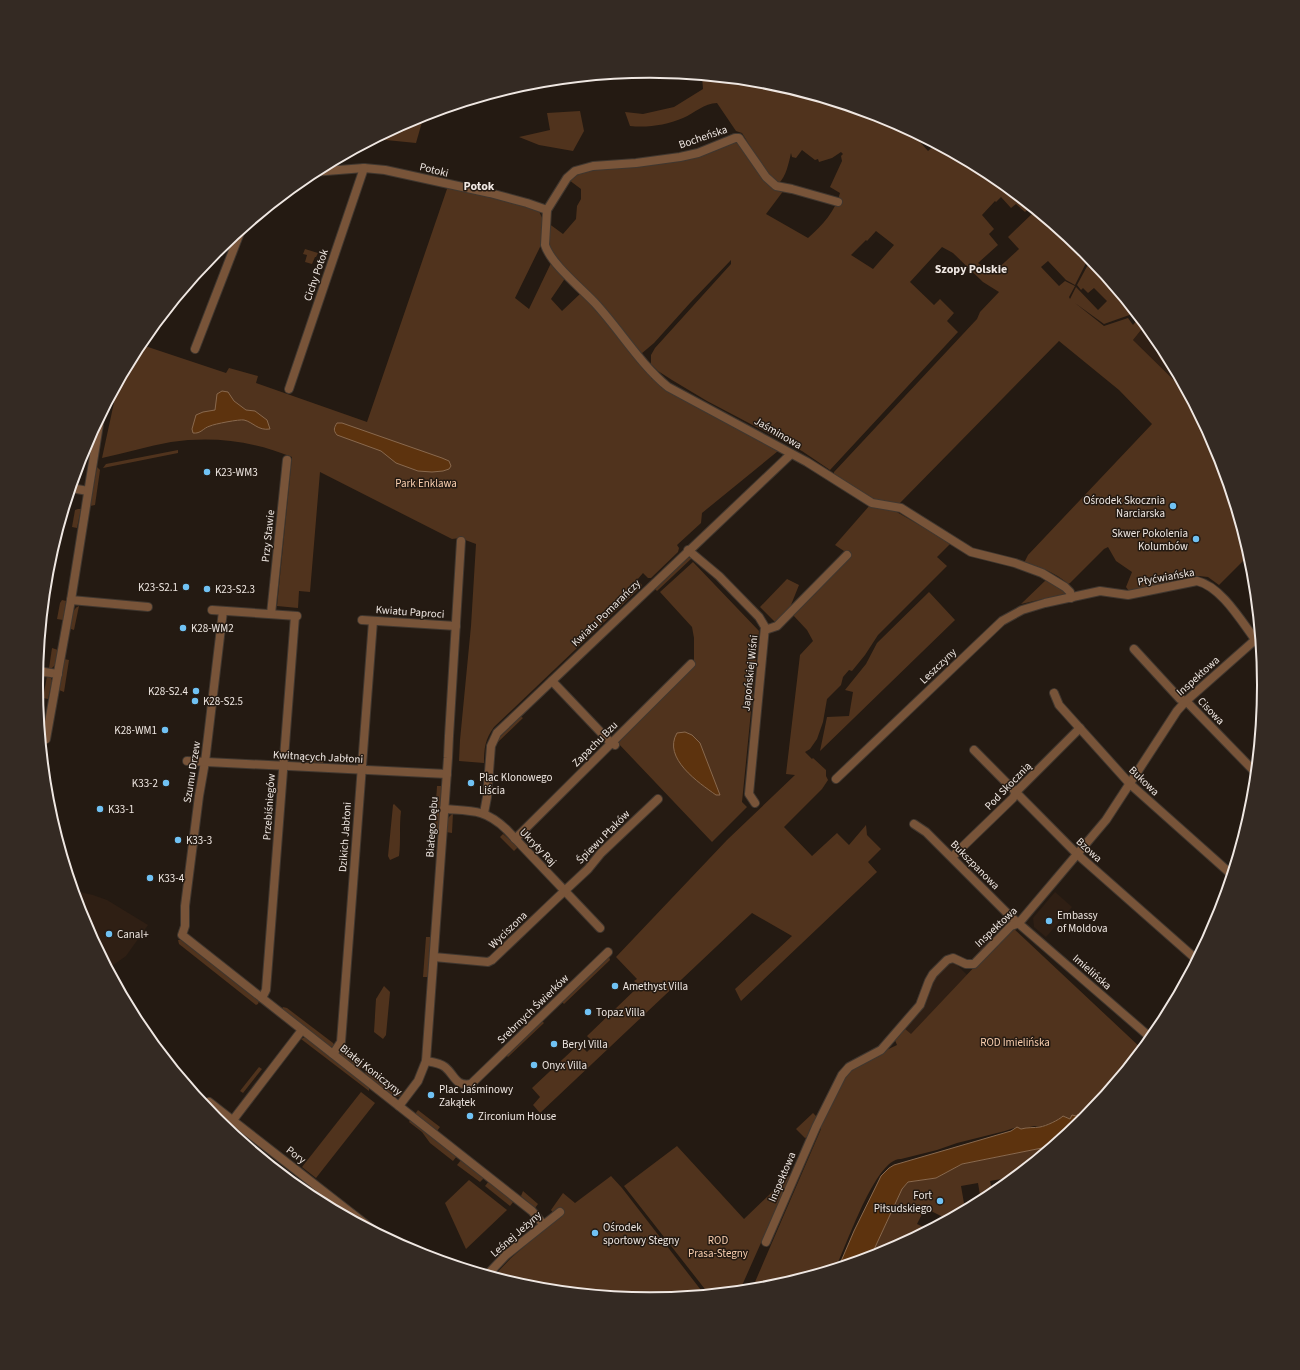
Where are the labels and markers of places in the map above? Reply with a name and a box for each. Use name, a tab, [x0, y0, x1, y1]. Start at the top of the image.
place label: K23-WM3	[215, 465, 258, 480]
marker: K23-WM3	[202, 467, 212, 477]
place label: Ośrodek Skocznia Narciarska	[1083, 493, 1165, 521]
marker: Ośrodek Skocznia Narciarska	[1168, 501, 1178, 511]
place label: Skwer Pokolenia Kolumbów	[1112, 526, 1188, 554]
marker: Skwer Pokolenia Kolumbów	[1191, 534, 1201, 544]
place label: K23-S2.1	[138, 580, 178, 595]
marker: K23-S2.1	[181, 582, 191, 592]
place label: K23-S2.3	[215, 582, 255, 597]
marker: K23-S2.3	[202, 584, 212, 594]
place label: K28-WM2	[191, 621, 234, 636]
marker: K28-WM2	[178, 623, 188, 633]
place label: K28-S2.4	[148, 684, 189, 699]
marker: K28-S2.4	[191, 686, 201, 696]
place label: K28-S2.5	[203, 694, 243, 709]
marker: K28-S2.5	[190, 696, 200, 706]
place label: K28-WM1	[114, 723, 157, 738]
marker: K28-WM1	[160, 725, 170, 735]
place label: Plac Klonowego Liścia	[479, 770, 552, 798]
place label: K33-2	[132, 776, 158, 791]
marker: K33-2	[161, 778, 171, 788]
marker: Plac Klonowego Liścia	[466, 778, 476, 788]
place label: K33-1	[108, 802, 134, 817]
marker: K33-1	[95, 804, 105, 814]
place label: K33-3	[186, 833, 212, 848]
marker: K33-3	[173, 835, 183, 845]
place label: K33-4	[158, 871, 185, 886]
marker: K33-4	[145, 873, 155, 883]
place label: Embassy of Moldova	[1057, 908, 1108, 936]
marker: Embassy of Moldova	[1044, 916, 1054, 926]
place label: Canal+	[117, 927, 149, 942]
marker: Canal+	[104, 929, 114, 939]
place label: Amethyst Villa	[623, 979, 688, 994]
marker: Amethyst Villa	[610, 981, 620, 991]
place label: Topaz Villa	[596, 1005, 645, 1020]
marker: Topaz Villa	[583, 1007, 593, 1017]
place label: Beryl Villa	[562, 1037, 608, 1052]
marker: Beryl Villa	[549, 1039, 559, 1049]
place label: Onyx Villa	[542, 1058, 587, 1073]
marker: Onyx Villa	[529, 1060, 539, 1070]
place label: Plac Jaśminowy Zakątek	[439, 1082, 513, 1110]
marker: Plac Jaśminowy Zakątek	[426, 1090, 436, 1100]
place label: Zirconium House	[478, 1109, 557, 1124]
marker: Zirconium House	[465, 1111, 475, 1121]
place label: Fort Piłsudskiego	[874, 1188, 932, 1216]
marker: Fort Piłsudskiego	[935, 1196, 945, 1206]
place label: Ośrodek sportowy Stegny	[603, 1220, 679, 1248]
marker: Ośrodek sportowy Stegny	[590, 1228, 600, 1238]

